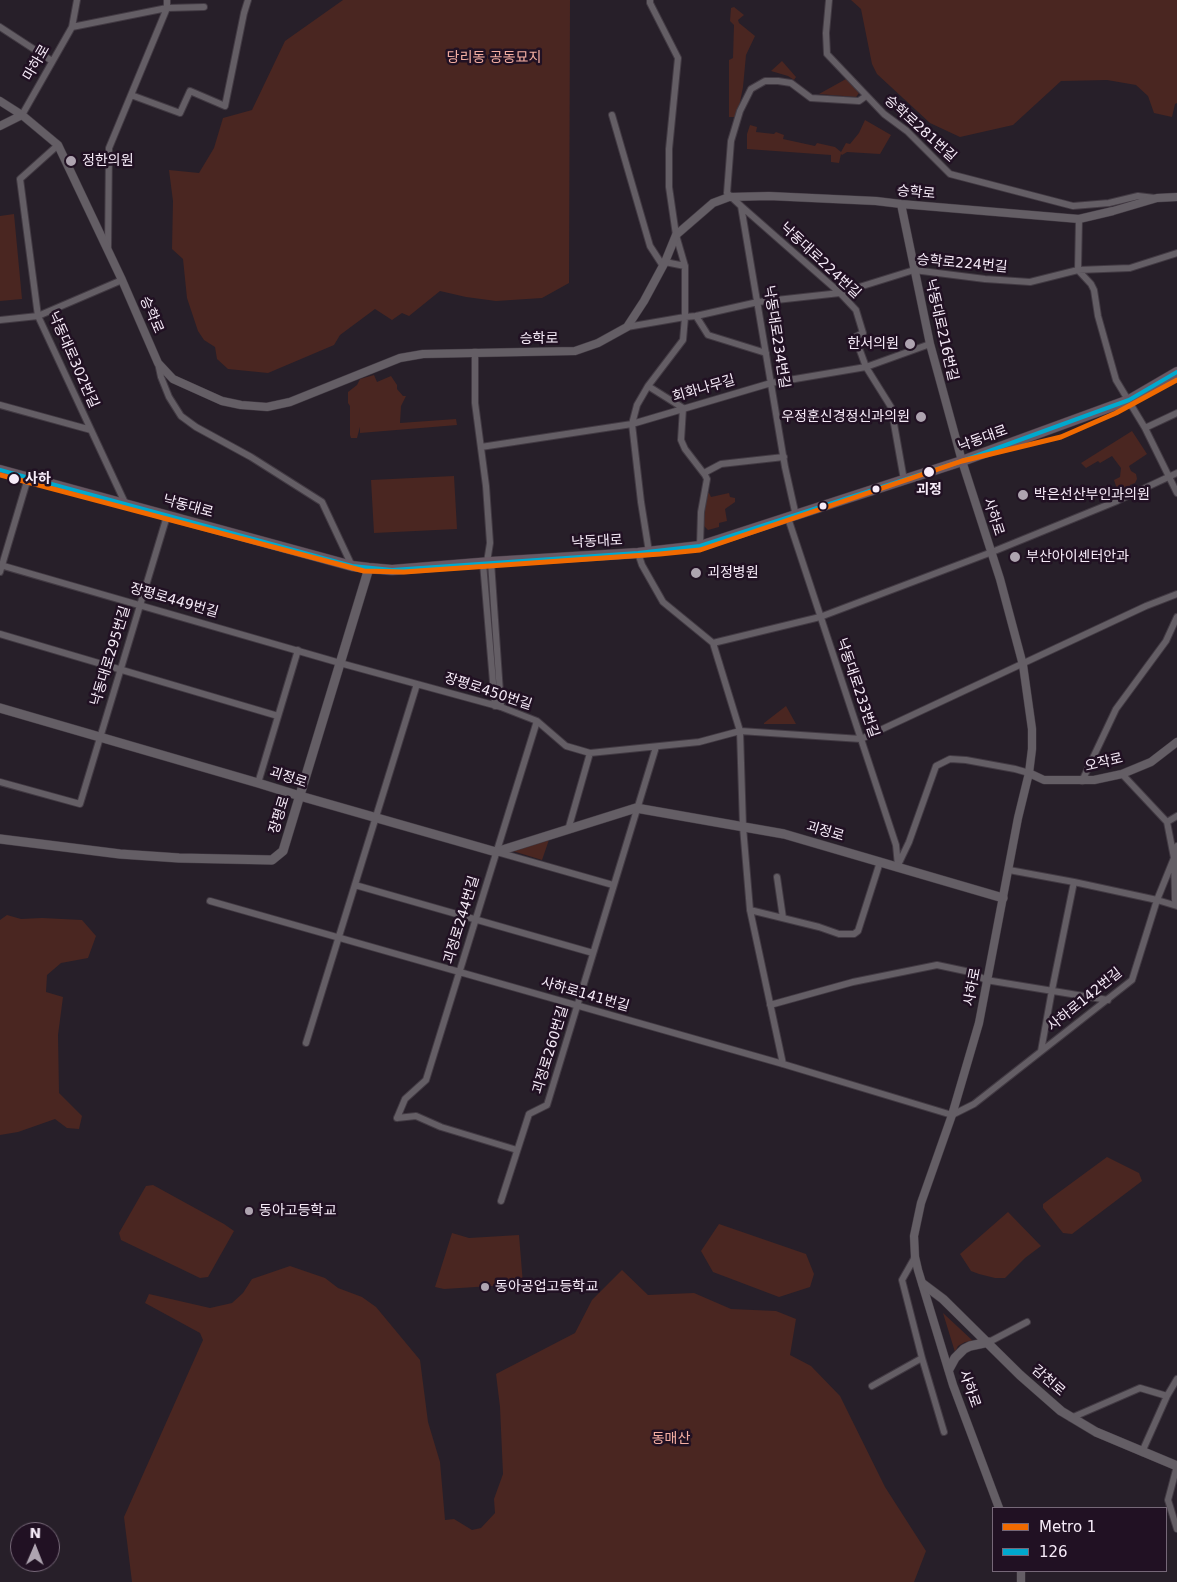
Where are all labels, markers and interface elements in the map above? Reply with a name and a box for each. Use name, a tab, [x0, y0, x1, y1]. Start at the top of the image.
street label: 마하로	[20, 42, 54, 84]
park label: 당리동 공동묘지	[447, 50, 541, 66]
street label: 승학로281번길	[881, 92, 959, 166]
place label: 정한의원	[82, 153, 134, 169]
marker: 정한의원	[64, 154, 78, 168]
street label: 승학로	[896, 183, 936, 203]
street label: 낙동대로224번길	[776, 219, 864, 303]
street label: 승학로224번길	[916, 252, 1008, 276]
street label: 낙동대로216번길	[921, 277, 961, 383]
street label: 낙동대로234번길	[760, 284, 792, 390]
street label: 승학로	[136, 294, 166, 336]
street label: 낙동대로302번길	[44, 309, 102, 411]
street label: 승학로	[520, 331, 558, 347]
place label: 한서의원	[847, 336, 899, 352]
marker: 한서의원	[903, 337, 917, 351]
street label: 회화나무길	[671, 372, 737, 406]
place label: 우정훈신경정신과의원	[781, 409, 910, 425]
marker: 우정훈신경정신과의원	[914, 410, 928, 424]
street label: 낙동대로	[956, 422, 1010, 456]
marker: 괴정	[922, 465, 936, 479]
place label: 사하	[25, 471, 51, 487]
marker: 사하	[7, 472, 21, 486]
place label: 괴정	[916, 482, 942, 498]
unlabelled marker	[871, 484, 881, 494]
place label: 박은선산부인과의원	[1034, 487, 1150, 503]
marker: 박은선산부인과의원	[1016, 488, 1030, 502]
street label: 낙동대로	[161, 492, 215, 522]
street label: 사하로	[979, 496, 1007, 538]
unlabelled marker	[818, 501, 828, 511]
street label: 낙동대로	[571, 532, 623, 552]
place label: 부산아이센터안과	[1026, 549, 1129, 565]
marker: 부산아이센터안과	[1008, 550, 1022, 564]
place label: 괴정병원	[707, 565, 759, 581]
marker: 괴정병원	[689, 566, 703, 580]
street label: 장평로449번길	[128, 580, 220, 622]
street label: 낙동대로295번길	[88, 604, 134, 708]
street label: 낙동대로233번길	[832, 636, 882, 740]
street label: 장평로450번길	[442, 670, 534, 714]
street label: 오작로	[1083, 750, 1125, 776]
street label: 괴정로	[267, 764, 309, 792]
street label: 장평로	[266, 794, 294, 836]
street label: 괴정로	[804, 819, 846, 845]
street label: 괴정로244번길	[441, 874, 483, 966]
street label: 사하로142번길	[1044, 965, 1126, 1035]
street label: 사하로	[961, 966, 985, 1008]
street label: 사하로141번길	[539, 974, 631, 1016]
street label: 괴정로260번길	[530, 1004, 572, 1096]
place label: 동아고등학교	[259, 1203, 336, 1219]
marker: 동아고등학교	[243, 1205, 255, 1217]
place label: 동아공업고등학교	[495, 1279, 598, 1295]
marker: 동아공업고등학교	[479, 1281, 491, 1293]
street label: 감천로	[1028, 1362, 1068, 1400]
street label: 사하로	[955, 1368, 983, 1410]
park label: 동매산	[652, 1431, 690, 1447]
legend	[992, 1507, 1167, 1572]
text: Metro 1	[1039, 1518, 1096, 1536]
north arrow	[10, 1522, 60, 1572]
text: N	[29, 1525, 41, 1541]
text: 126	[1039, 1543, 1068, 1561]

